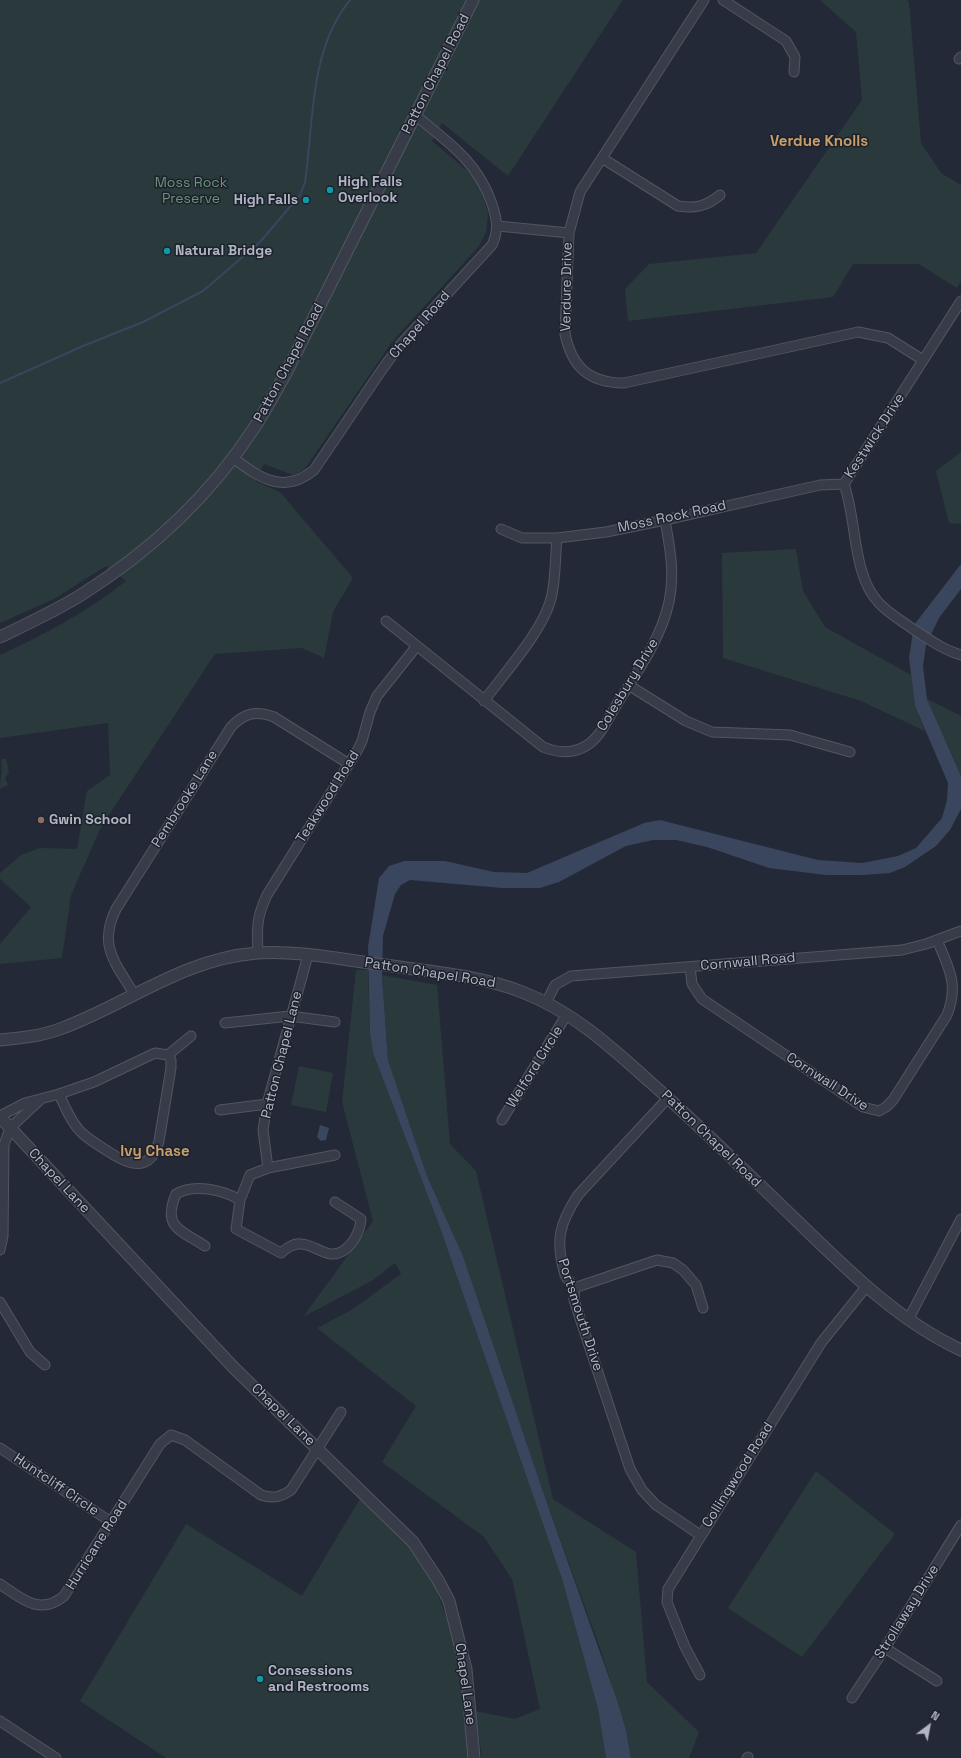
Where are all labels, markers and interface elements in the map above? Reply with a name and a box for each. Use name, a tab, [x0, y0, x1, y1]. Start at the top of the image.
street label: Patton Chapel Road	[398, 11, 474, 137]
district label: Verdue Knolls	[770, 133, 868, 151]
place label: High Falls Overlook	[338, 174, 402, 206]
park label: Moss Rock Preserve	[155, 175, 227, 208]
marker: High Falls Overlook	[325, 185, 335, 195]
place label: High Falls	[234, 192, 298, 208]
marker: High Falls	[301, 195, 311, 205]
street label: Verdure Drive	[558, 242, 576, 332]
place label: Natural Bridge	[175, 243, 272, 259]
marker: Natural Bridge	[162, 246, 172, 256]
street label: Chapel Road	[386, 288, 454, 362]
street label: Patton Chapel Road	[251, 301, 327, 425]
street label: Kestwick Drive	[841, 390, 909, 482]
street label: Moss Rock Road	[616, 497, 728, 537]
street label: Colesbury Drive	[594, 636, 662, 734]
street label: Pembrooke Lane	[148, 747, 222, 851]
street label: Teakwood Road	[293, 748, 363, 846]
place label: Gwin School	[49, 812, 131, 828]
marker: Gwin School	[36, 815, 46, 825]
street label: Cornwall Road	[700, 949, 796, 975]
street label: Patton Chapel Road	[363, 954, 497, 992]
street label: Patton Chapel Lane	[258, 990, 306, 1120]
street label: Welford Circle	[503, 1023, 567, 1111]
street label: Cornwall Drive	[783, 1049, 871, 1115]
street label: Patton Chapel Road	[658, 1087, 764, 1191]
district label: Ivy Chase	[120, 1143, 190, 1161]
street label: Chapel Lane	[25, 1145, 93, 1217]
street label: Portsmouth Drive	[554, 1257, 606, 1373]
street label: Chapel Lane	[247, 1380, 319, 1450]
street label: Collingwood Road	[699, 1419, 777, 1531]
street label: Huntcliff Circle	[10, 1450, 102, 1520]
street label: Hurricane Road	[63, 1497, 131, 1593]
street label: Strollaway Drive	[871, 1562, 943, 1662]
street label: Chapel Lane	[451, 1642, 479, 1726]
place label: Consessions and Restrooms	[268, 1663, 369, 1696]
marker: Consessions and Restrooms	[255, 1674, 265, 1684]
north arrow	[909, 1706, 949, 1746]
text: N	[929, 1708, 942, 1724]

